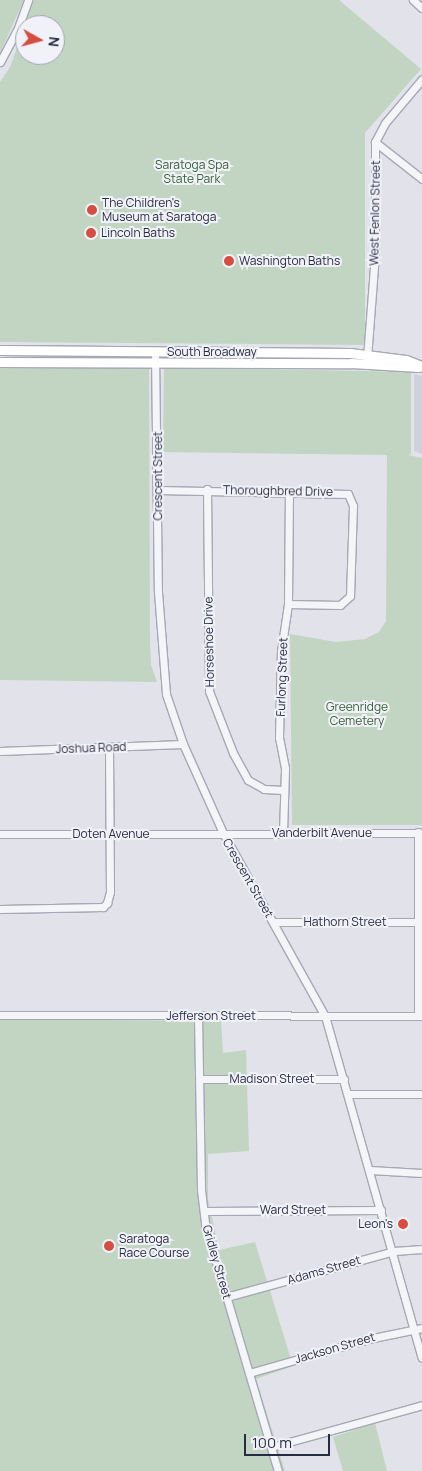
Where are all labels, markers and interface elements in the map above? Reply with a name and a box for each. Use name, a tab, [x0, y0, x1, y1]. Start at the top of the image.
north arrow	[15, 15, 65, 65]
text: N	[44, 36, 64, 48]
park label: Saratoga Spa State Park	[155, 158, 229, 186]
street label: West Fenlon Street	[367, 160, 383, 266]
place label: The Children's Museum at Saratoga	[102, 196, 216, 224]
marker: The Children's Museum at Saratoga	[86, 204, 98, 216]
place label: Lincoln Baths	[101, 226, 175, 240]
marker: Lincoln Baths	[85, 227, 97, 239]
place label: Washington Baths	[239, 254, 340, 268]
marker: Washington Baths	[223, 255, 235, 267]
street label: South Broadway	[167, 345, 257, 359]
street label: Crescent Street	[151, 432, 165, 520]
street label: Thoroughbred Drive	[223, 483, 333, 499]
street label: Horseshoe Drive	[201, 597, 217, 687]
street label: Furlong Street	[273, 637, 291, 717]
park label: Greenridge Cemetery	[326, 700, 388, 728]
street label: Joshua Road	[55, 740, 127, 756]
street label: Vanderbilt Avenue	[272, 826, 372, 840]
street label: Doten Avenue	[72, 827, 150, 841]
street label: Crescent Street	[220, 836, 276, 920]
street label: Hathorn Street	[303, 915, 387, 929]
street label: Jefferson Street	[166, 1009, 256, 1023]
street label: Madison Street	[230, 1072, 314, 1086]
street label: Ward Street	[260, 1203, 326, 1217]
place label: Leon's	[358, 1217, 393, 1231]
marker: Leon's	[397, 1218, 409, 1230]
street label: Gridley Street	[200, 1223, 234, 1301]
place label: Saratoga Race Course	[119, 1232, 189, 1260]
marker: Saratoga Race Course	[103, 1240, 115, 1252]
street label: Adams Street	[286, 1253, 362, 1287]
street label: Jackson Street	[293, 1330, 377, 1366]
scale bar	[247, 1424, 333, 1456]
text: 100 m	[252, 1432, 292, 1453]

